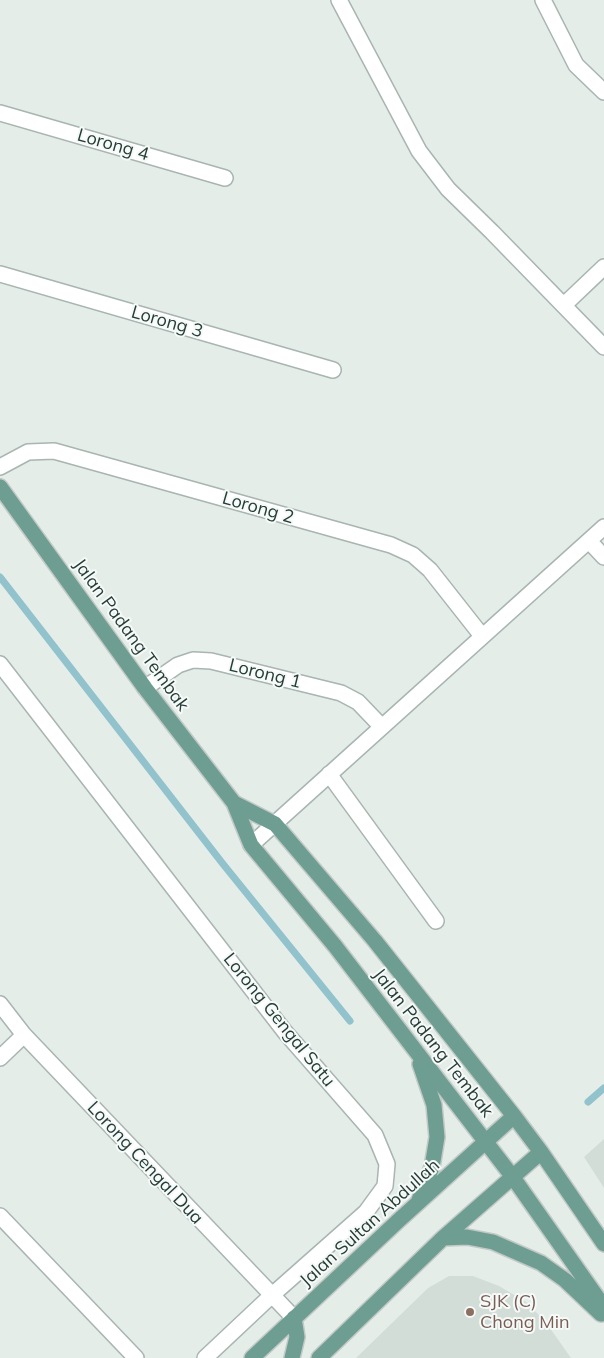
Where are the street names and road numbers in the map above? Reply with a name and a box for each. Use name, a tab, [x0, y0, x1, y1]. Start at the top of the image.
street label: Lorong 4	[75, 124, 151, 166]
street label: Lorong 3	[129, 301, 205, 343]
street label: Lorong 2	[220, 487, 296, 529]
street label: Jalan Padang Tembak	[69, 555, 193, 715]
street label: Lorong 1	[227, 655, 303, 693]
street label: Lorong Gengal Satu	[218, 949, 340, 1091]
street label: Jalan Padang Tembak	[368, 964, 498, 1122]
street label: Lorong Cengal Dua	[83, 1097, 207, 1229]
street label: Jalan Sultan Abdullah	[296, 1155, 444, 1291]

